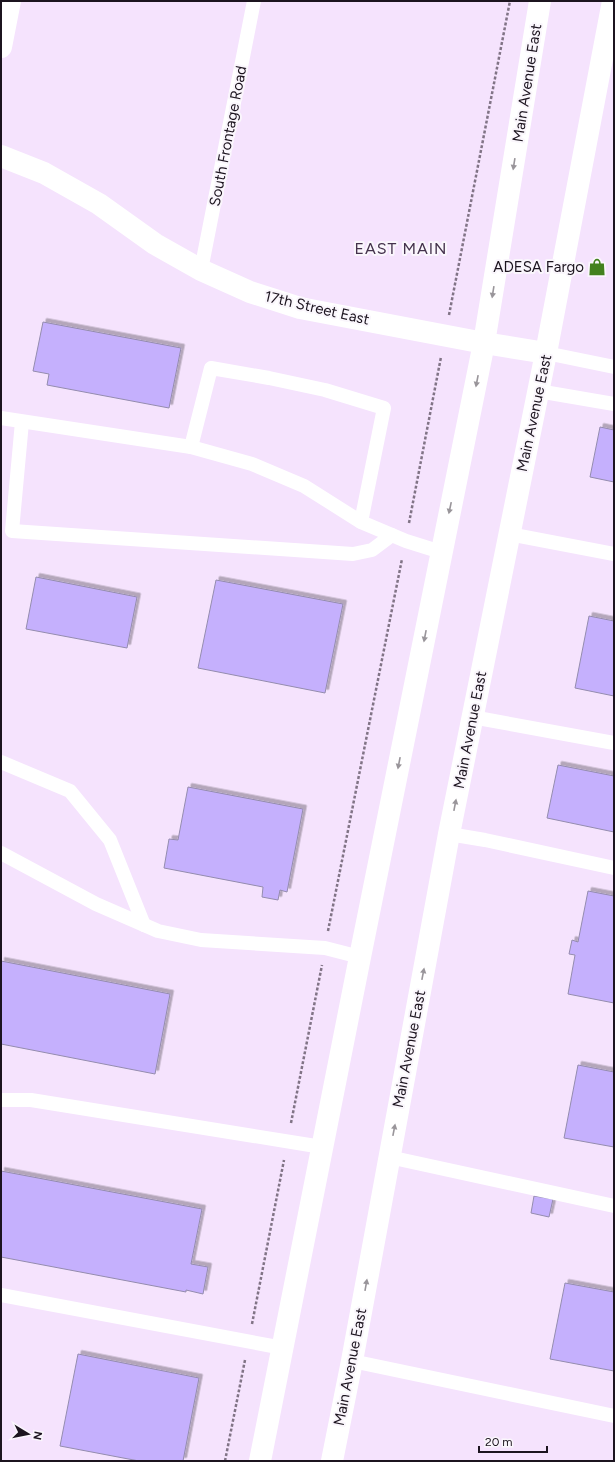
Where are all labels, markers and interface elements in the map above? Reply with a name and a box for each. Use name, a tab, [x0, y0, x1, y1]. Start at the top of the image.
street label: Main Avenue East	[509, 22, 545, 143]
street label: South Frontage Road	[206, 64, 250, 208]
one-way arrow	[511, 158, 517, 170]
district label: EAST MAIN	[354, 239, 448, 258]
shop icon: ADESA Fargo	[587, 257, 607, 277]
place label: ADESA Fargo	[493, 258, 584, 276]
one-way arrow	[490, 286, 496, 298]
street label: 17th Street East	[263, 287, 371, 329]
street label: Main Avenue East	[513, 352, 555, 473]
one-way arrow	[473, 375, 479, 387]
one-way arrow	[447, 502, 453, 515]
one-way arrow	[421, 630, 427, 642]
street label: Main Avenue East	[450, 669, 490, 790]
one-way arrow	[396, 757, 402, 769]
one-way arrow	[452, 799, 458, 812]
one-way arrow	[420, 968, 426, 981]
street label: Main Avenue East	[389, 988, 429, 1109]
one-way arrow	[391, 1124, 397, 1136]
one-way arrow	[363, 1279, 369, 1291]
street label: Main Avenue East	[330, 1306, 370, 1427]
north arrow	[8, 1414, 48, 1454]
scale bar	[479, 1428, 547, 1454]
text: N	[30, 1430, 44, 1441]
text: 20 m	[485, 1435, 513, 1449]

